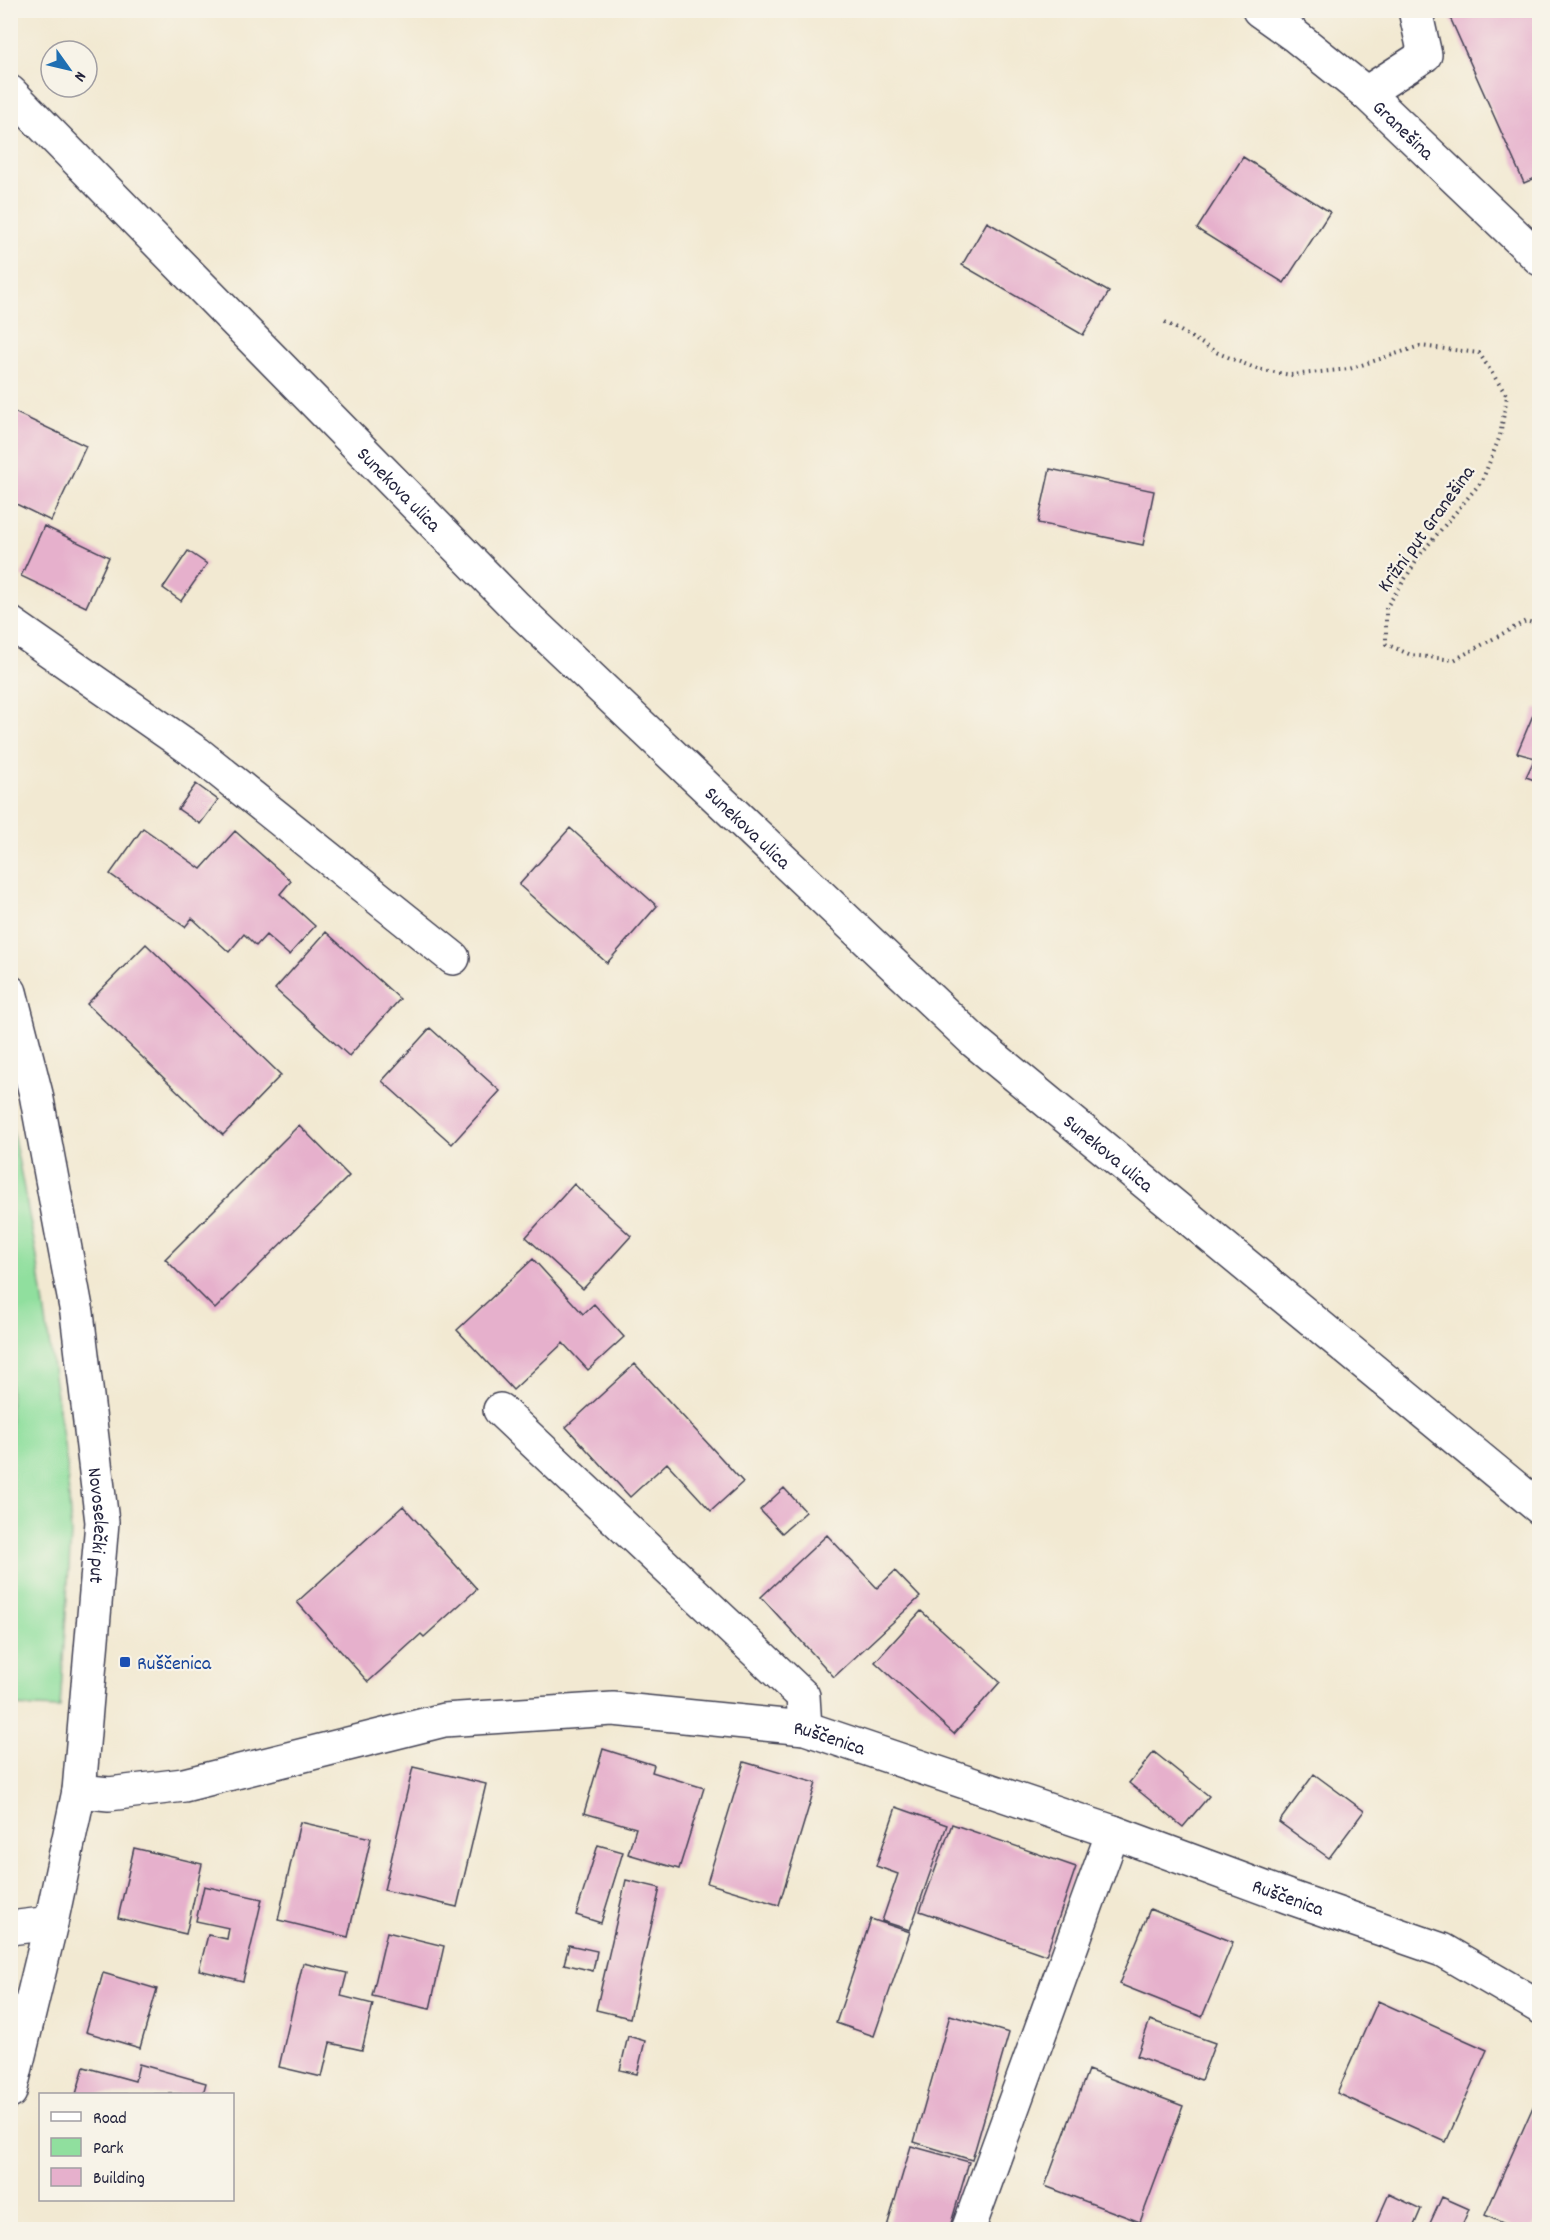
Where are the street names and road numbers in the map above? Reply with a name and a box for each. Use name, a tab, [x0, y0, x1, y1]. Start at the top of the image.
street label: Granešina	[1365, 95, 1440, 168]
street label: Sunekova ulica	[349, 442, 446, 540]
street label: Križni put Granešina	[1372, 460, 1483, 599]
street label: Sunekova ulica	[697, 781, 796, 878]
street label: Sunekova ulica	[1056, 1109, 1159, 1201]
street label: Novoselečki put	[79, 1466, 113, 1584]
street label: Ruščenica	[792, 1716, 869, 1764]
street label: Ruščenica	[1248, 1874, 1328, 1925]

